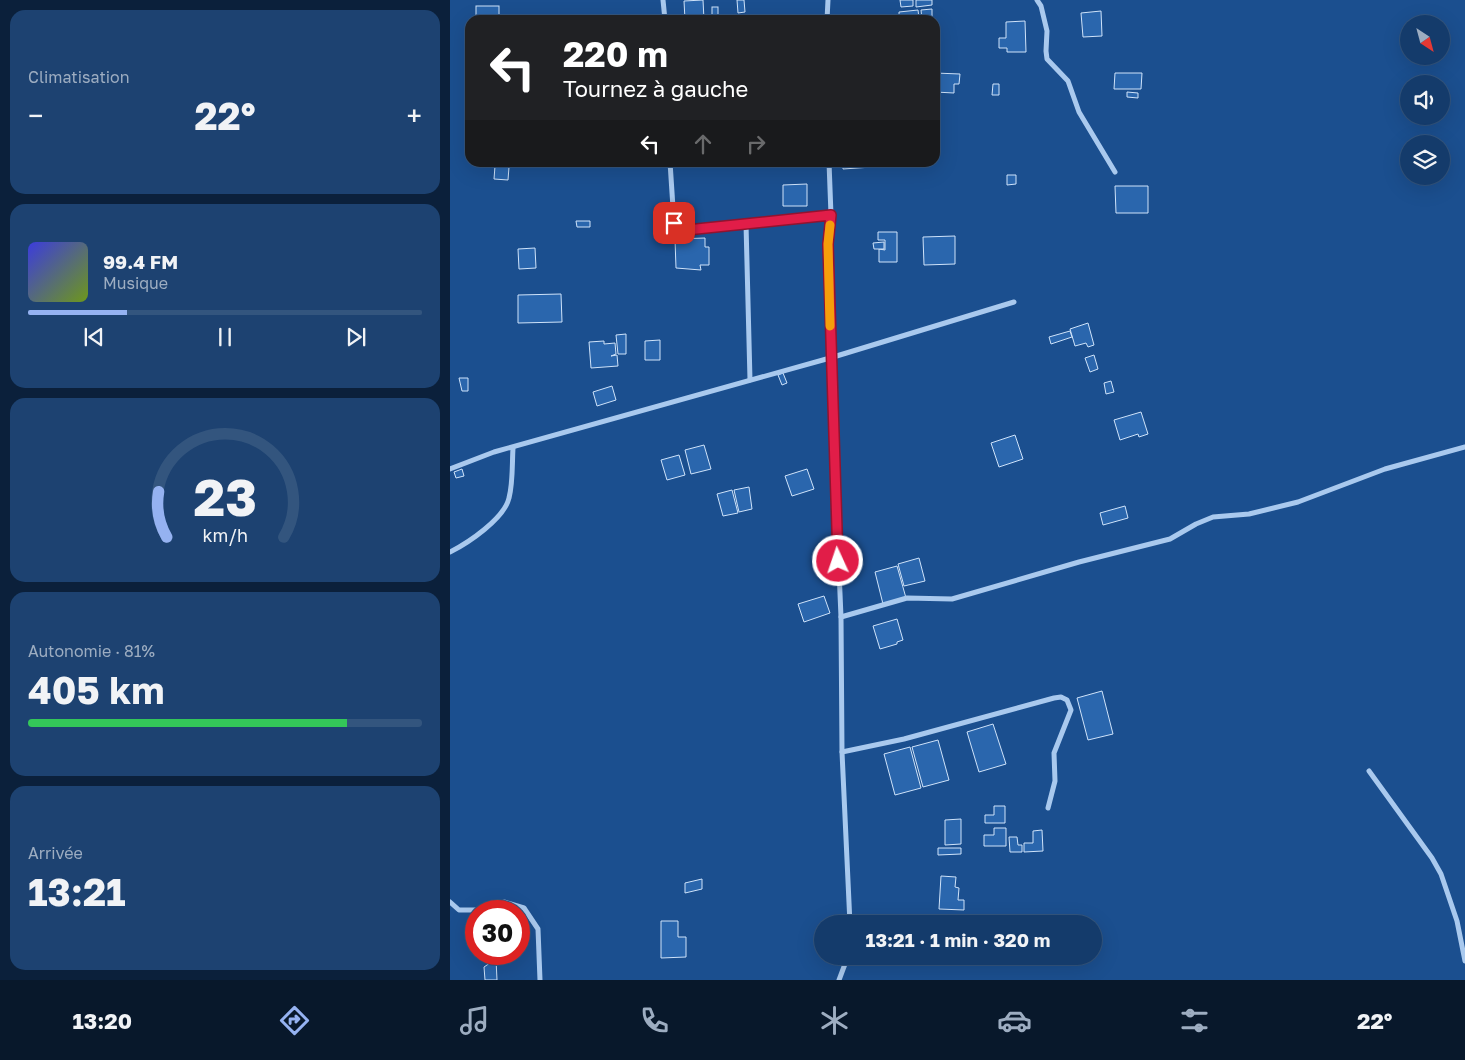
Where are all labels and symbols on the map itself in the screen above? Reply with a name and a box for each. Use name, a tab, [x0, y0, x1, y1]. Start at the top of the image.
north arrow	[1400, 15, 1450, 65]
pin	[653, 202, 695, 244]
position arrow	[811, 534, 863, 586]
speed limit sign: 30	[465, 900, 530, 965]

